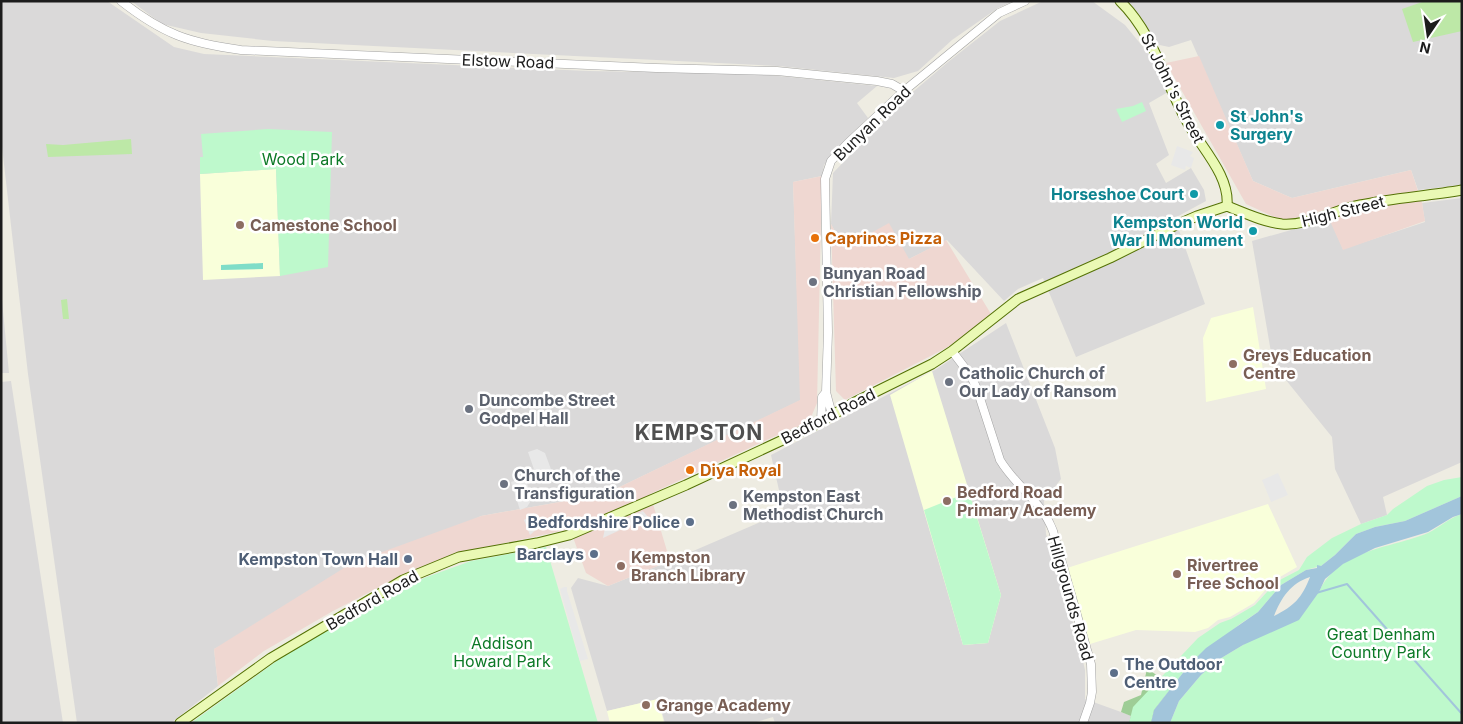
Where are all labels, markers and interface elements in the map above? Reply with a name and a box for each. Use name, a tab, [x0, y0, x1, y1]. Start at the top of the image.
north arrow	[1403, 10, 1453, 60]
street label: St John's Street	[1137, 30, 1209, 146]
text: N	[1418, 39, 1432, 58]
street label: Elstow Road	[461, 49, 555, 73]
street label: Bunyan Road	[829, 81, 915, 165]
place label: St John's Surgery	[1230, 106, 1303, 144]
marker: St John's Surgery	[1214, 119, 1226, 131]
park label: Wood Park	[262, 149, 345, 169]
place label: Horseshoe Court	[1051, 184, 1184, 204]
marker: Horseshoe Court	[1188, 188, 1200, 200]
street label: High Street	[1299, 191, 1387, 231]
place label: Kempston World War II Monument	[1110, 212, 1243, 250]
place label: Camestone School	[250, 215, 397, 235]
marker: Camestone School	[234, 219, 246, 231]
marker: Kempston World War II Monument	[1247, 225, 1259, 237]
place label: Caprinos Pizza	[825, 228, 942, 248]
marker: Caprinos Pizza	[809, 232, 821, 244]
place label: Bunyan Road Christian Fellowship	[823, 263, 982, 301]
marker: Bunyan Road Christian Fellowship	[807, 276, 819, 288]
place label: Greys Education Centre	[1243, 345, 1371, 383]
marker: Greys Education Centre	[1227, 358, 1239, 370]
place label: Catholic Church of Our Lady of Ransom	[959, 363, 1117, 401]
marker: Catholic Church of Our Lady of Ransom	[943, 376, 955, 388]
street label: Bedford Road	[777, 384, 879, 448]
place label: Duncombe Street Godpel Hall	[479, 390, 615, 428]
marker: Duncombe Street Godpel Hall	[463, 403, 475, 415]
district label: KEMPSTON	[635, 420, 763, 445]
place label: Diya Royal	[700, 460, 781, 480]
marker: Diya Royal	[684, 464, 696, 476]
place label: Church of the Transfiguration	[514, 465, 635, 503]
marker: Church of the Transfiguration	[498, 478, 510, 490]
place label: Bedford Road Primary Academy	[957, 482, 1097, 520]
place label: Kempston East Methodist Church	[743, 486, 883, 524]
marker: Bedford Road Primary Academy	[941, 495, 953, 507]
marker: Kempston East Methodist Church	[727, 499, 739, 511]
place label: Bedfordshire Police	[527, 512, 680, 532]
marker: Bedfordshire Police	[684, 516, 696, 528]
street label: Hillgrounds Road	[1044, 533, 1098, 663]
place label: Barclays	[517, 544, 584, 564]
place label: Kempston Branch Library	[631, 547, 746, 585]
marker: Barclays	[588, 548, 600, 560]
place label: Kempston Town Hall	[238, 549, 398, 569]
marker: Kempston Town Hall	[402, 553, 414, 565]
place label: Rivertree Free School	[1187, 555, 1279, 593]
marker: Kempston Branch Library	[615, 560, 627, 572]
street label: Bedford Road	[322, 566, 422, 634]
marker: Rivertree Free School	[1171, 568, 1183, 580]
park label: Great Denham Country Park	[1327, 624, 1435, 662]
park label: Addison Howard Park	[453, 633, 551, 671]
place label: The Outdoor Centre	[1124, 654, 1223, 692]
marker: The Outdoor Centre	[1108, 667, 1120, 679]
place label: Grange Academy	[656, 695, 791, 715]
marker: Grange Academy	[640, 699, 652, 711]

